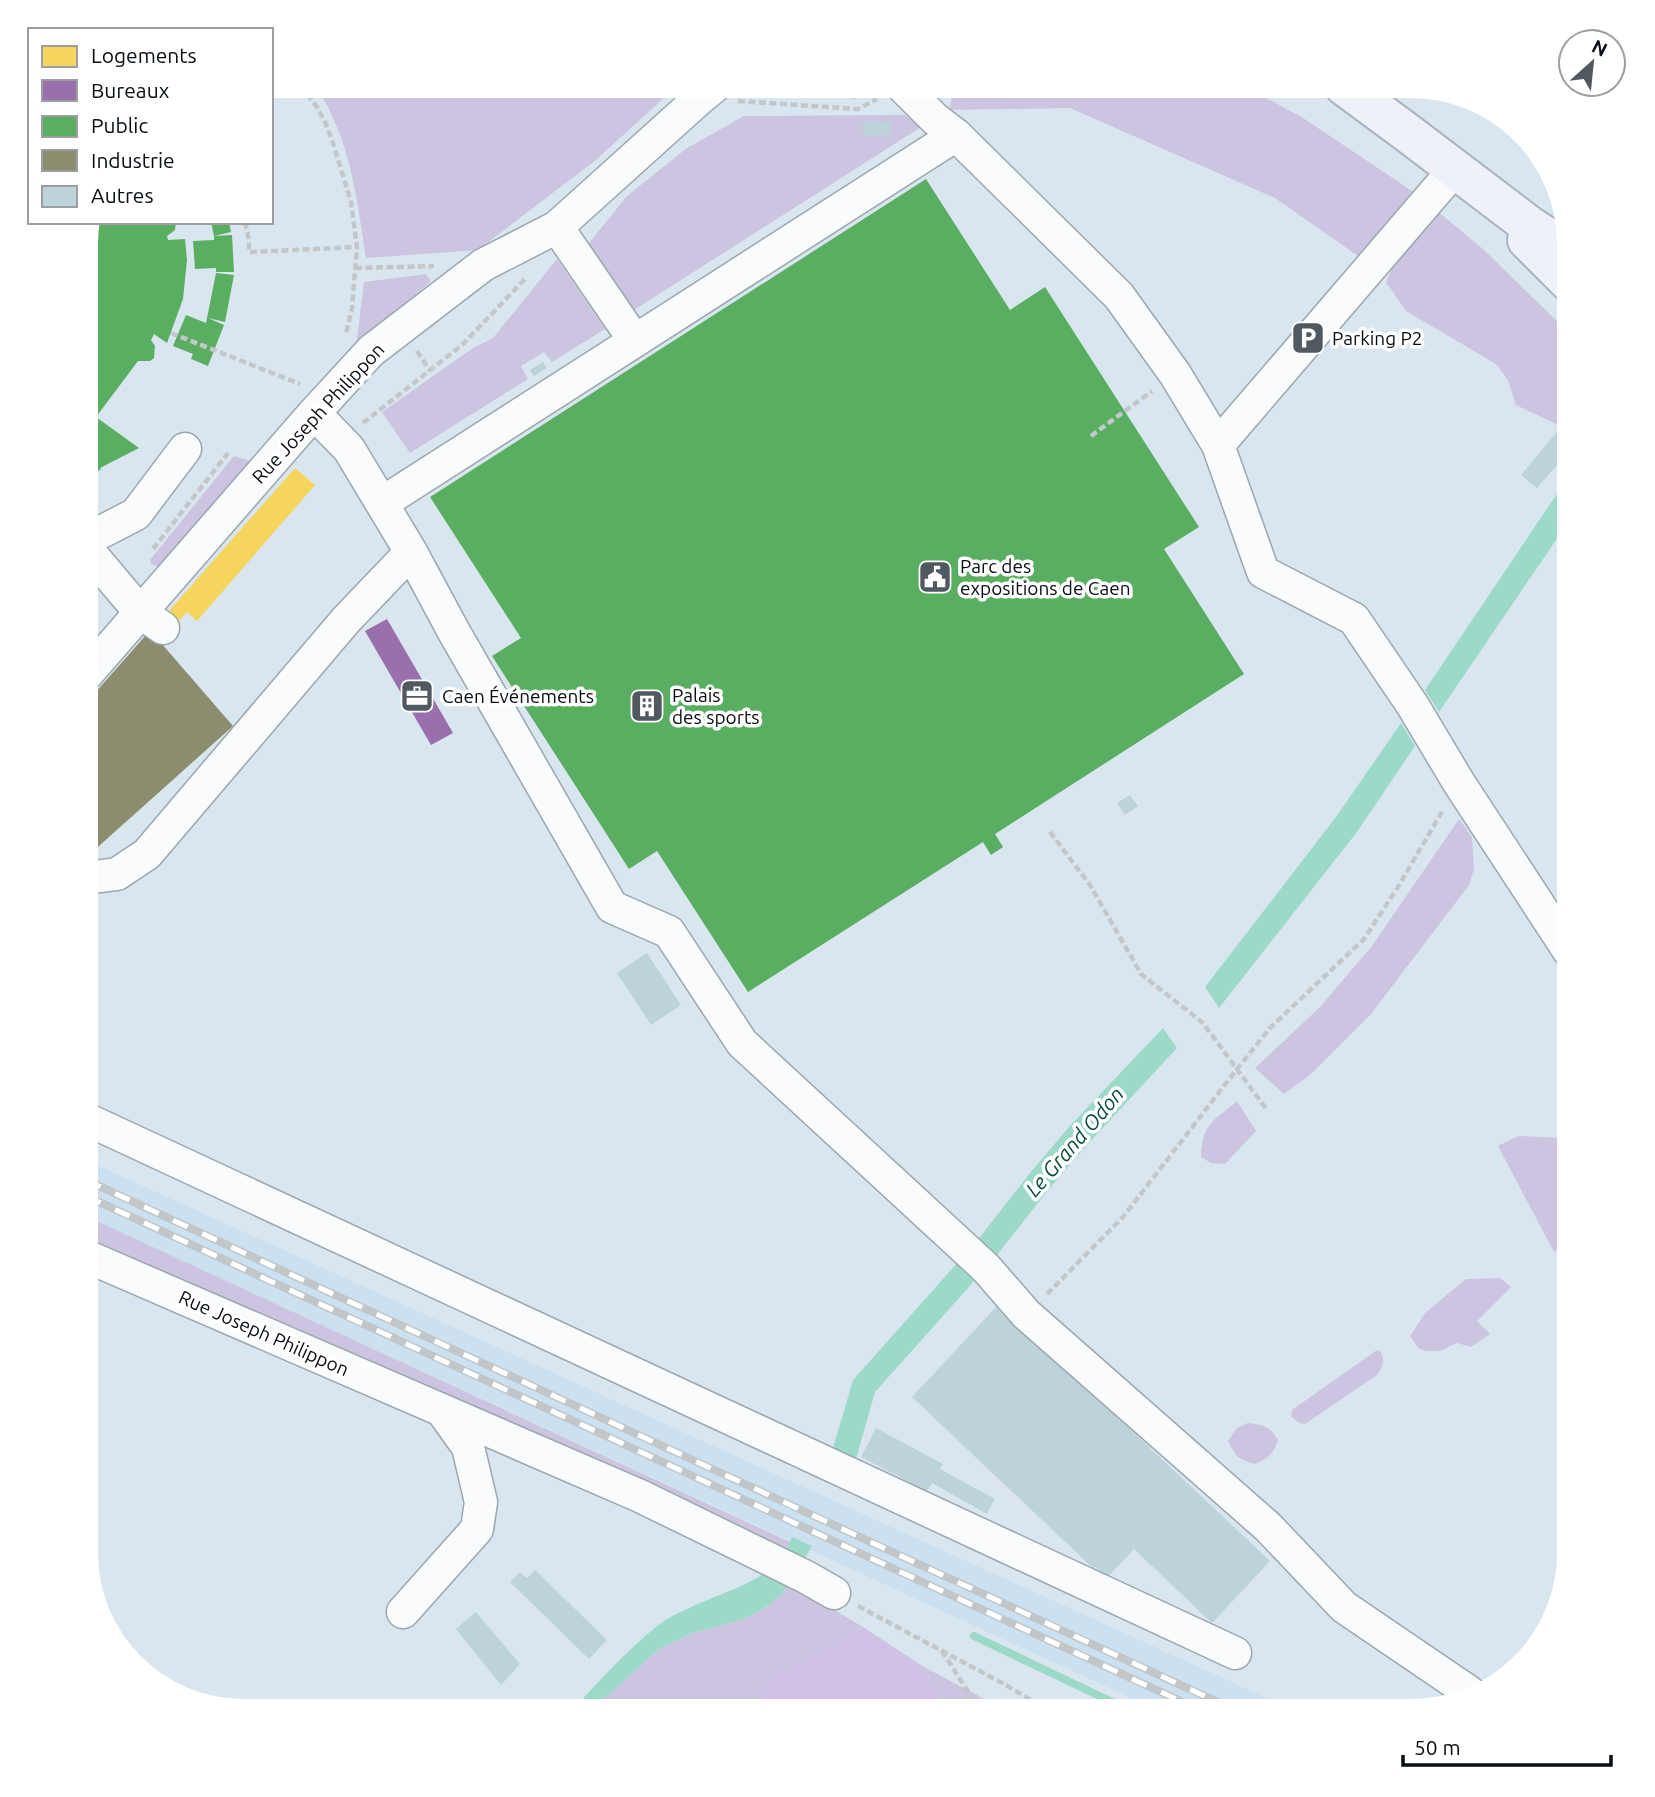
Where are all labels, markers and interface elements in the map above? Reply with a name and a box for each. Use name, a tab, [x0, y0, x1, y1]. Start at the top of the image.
legend	[28, 28, 273, 224]
north arrow	[1557, 28, 1627, 98]
text: N	[1588, 35, 1611, 61]
text: Logements	[91, 43, 197, 67]
text: Bureaux	[91, 78, 170, 102]
text: Public	[91, 113, 148, 137]
text: Industrie	[91, 148, 175, 172]
text: Autres	[91, 183, 154, 207]
parking icon: Parking P2	[1289, 319, 1327, 357]
place label: Parking P2	[1332, 327, 1423, 349]
street label: Rue Joseph Philippon	[247, 338, 389, 488]
place label: Parc des expositions de Caen	[960, 555, 1131, 599]
public building icon: Parc des expositions de Caen	[916, 558, 954, 596]
office icon: Caen Événements	[398, 677, 436, 715]
place label: Palais des sports	[672, 684, 760, 728]
place label: Caen Événements	[442, 685, 594, 707]
building icon: Palais des sports	[628, 687, 666, 725]
water label: Le Grand Odon	[1020, 1082, 1128, 1201]
street label: Rue Joseph Philippon	[176, 1286, 352, 1380]
scale bar	[1403, 1724, 1611, 1768]
text: 50 m	[1414, 1735, 1461, 1759]

